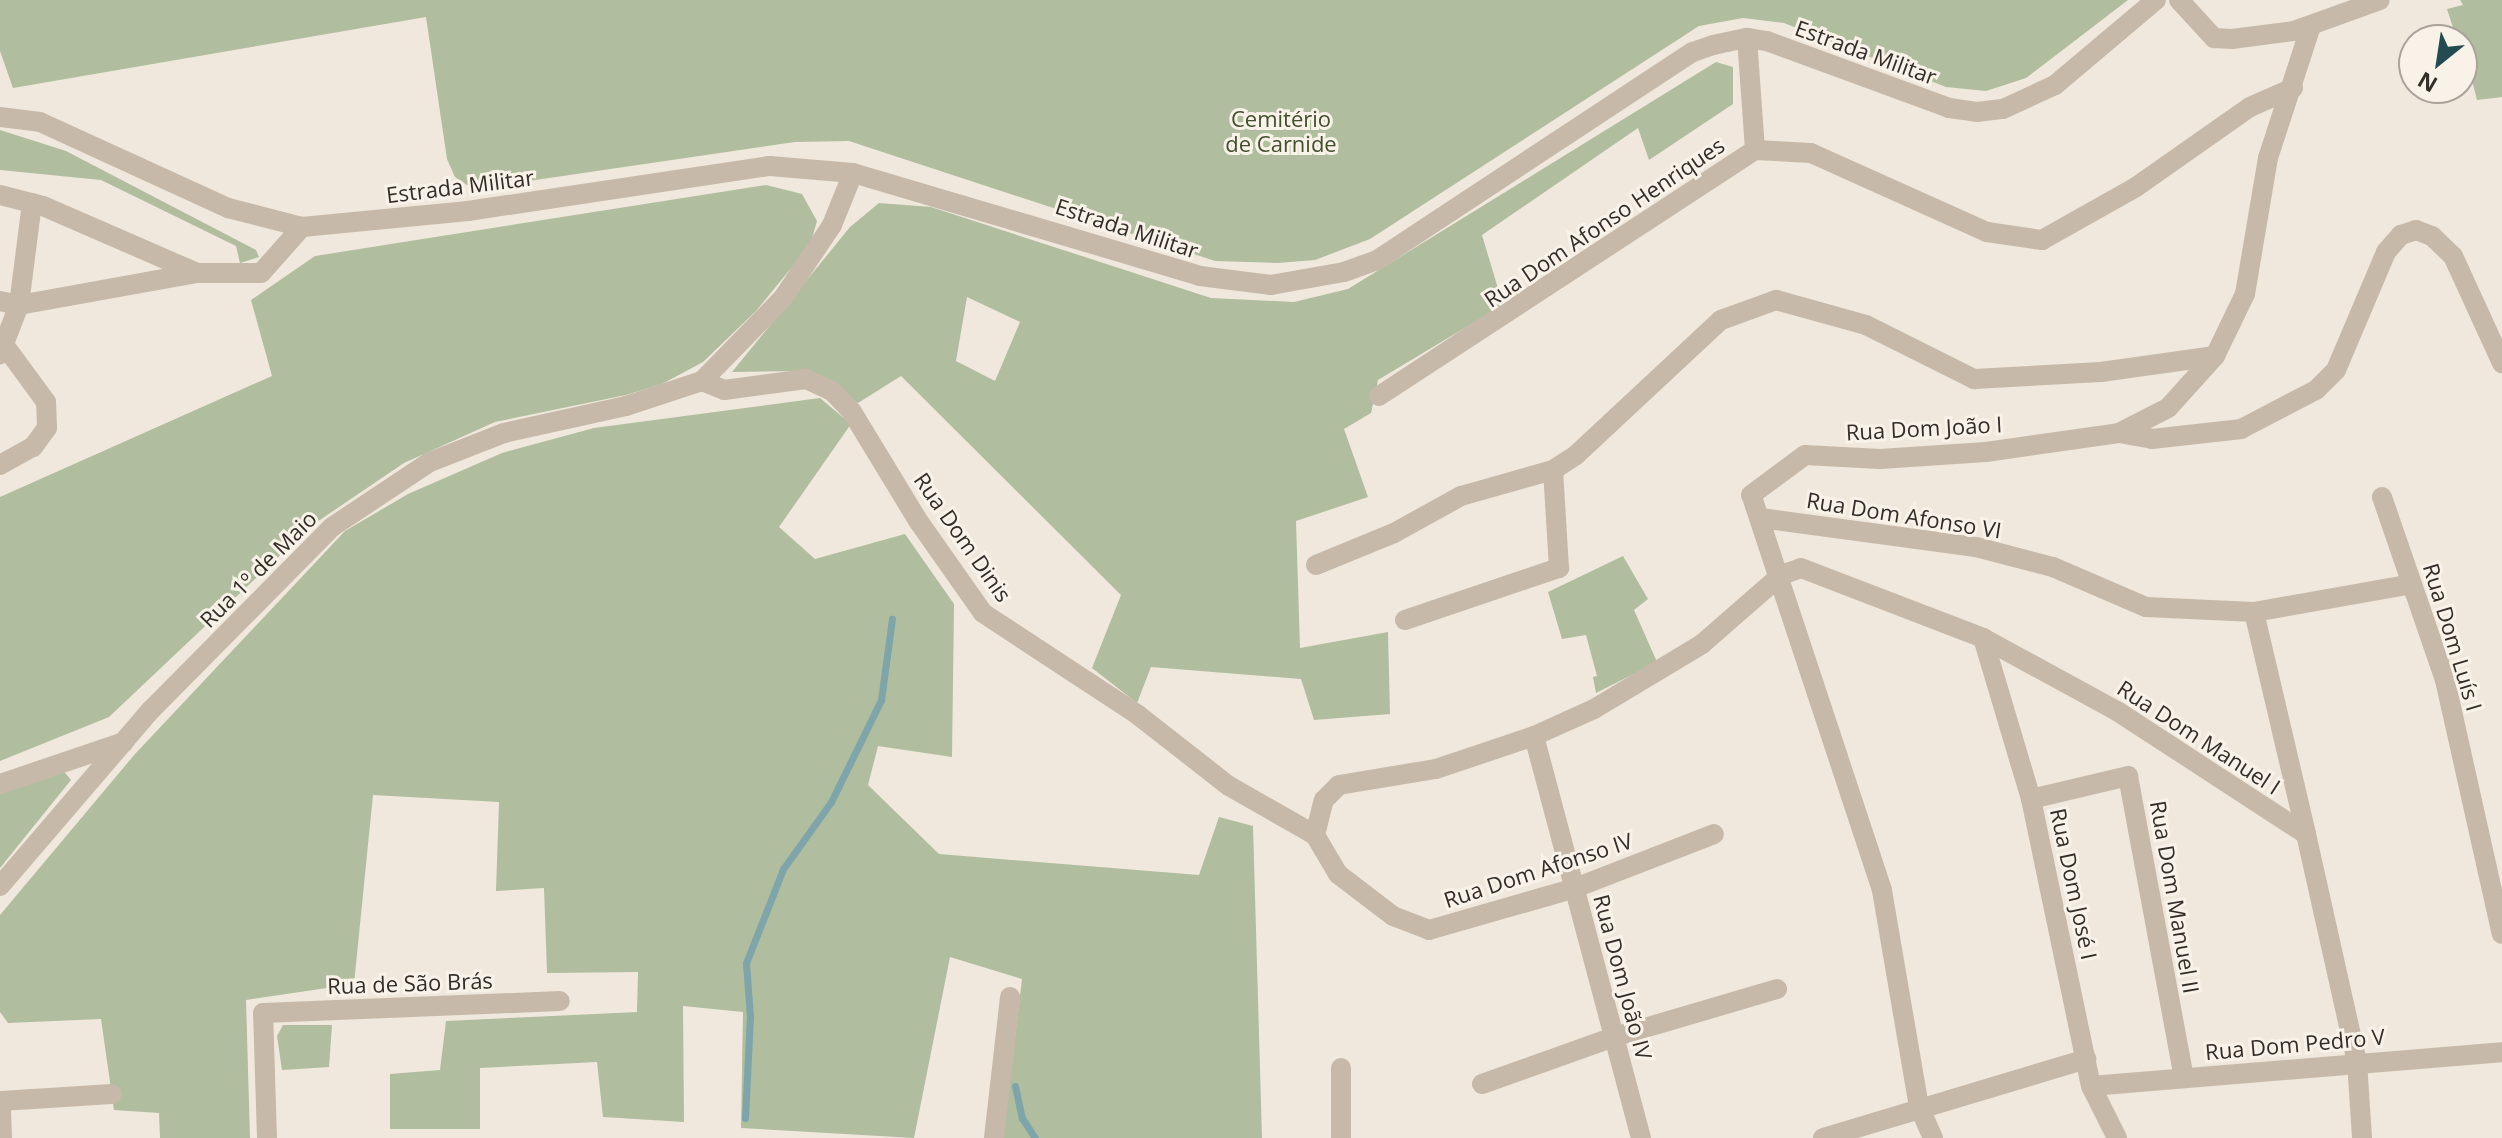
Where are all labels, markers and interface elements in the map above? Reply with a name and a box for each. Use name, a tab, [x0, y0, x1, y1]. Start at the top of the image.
street label: Estrada Militar	[1792, 14, 1940, 90]
north arrow	[2398, 24, 2478, 104]
text: N	[2412, 66, 2442, 101]
park label: Cemitério de Carnide	[1225, 105, 1337, 156]
street label: Rua Dom Afonso Henriques	[1479, 132, 1729, 312]
street label: Estrada Militar	[385, 164, 535, 208]
street label: Estrada Militar	[1052, 192, 1202, 264]
street label: Rua Dom João I	[1845, 411, 2003, 445]
street label: Rua Dom Dinis	[909, 467, 1017, 607]
street label: Rua Dom Afonso VI	[1805, 487, 2003, 543]
street label: Rua 1º de Maio	[194, 505, 322, 633]
street label: Rua Dom Luís I	[2418, 560, 2488, 714]
street label: Rua Dom Manuel I	[2113, 674, 2285, 800]
street label: Rua Dom Manuel II	[2145, 799, 2205, 995]
street label: Rua Dom José I	[2045, 806, 2103, 962]
street label: Rua Dom Afonso IV	[1440, 827, 1636, 913]
street label: Rua Dom João IV	[1588, 892, 1658, 1062]
street label: Rua de São Brás	[327, 967, 493, 999]
street label: Rua Dom Pedro V	[2204, 1023, 2386, 1065]

